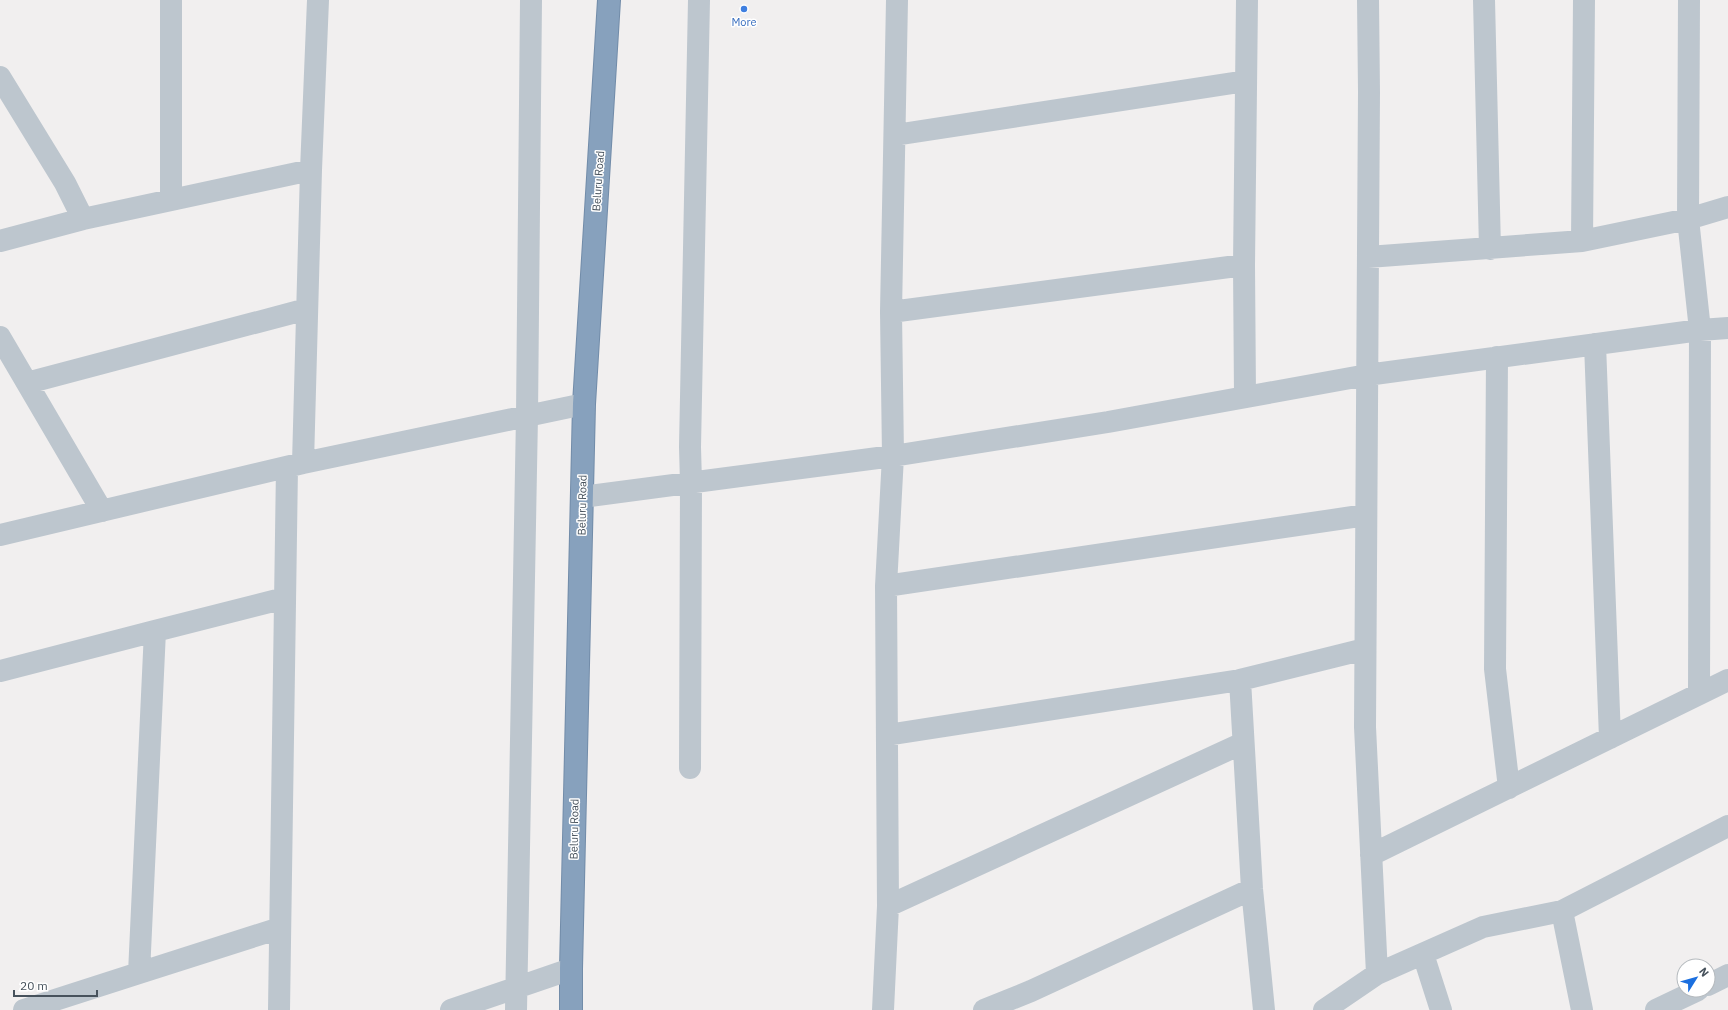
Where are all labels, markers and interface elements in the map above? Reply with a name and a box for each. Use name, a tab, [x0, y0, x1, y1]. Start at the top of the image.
marker: More	[739, 4, 749, 14]
place label: More	[731, 15, 757, 29]
street label: Beluru Road	[589, 150, 607, 212]
street label: Beluru Road	[574, 475, 590, 535]
street label: Beluru Road	[566, 799, 582, 859]
north arrow	[1676, 958, 1716, 998]
text: N	[1696, 965, 1712, 979]
scale bar	[14, 972, 97, 998]
text: 20 m	[20, 978, 48, 993]

